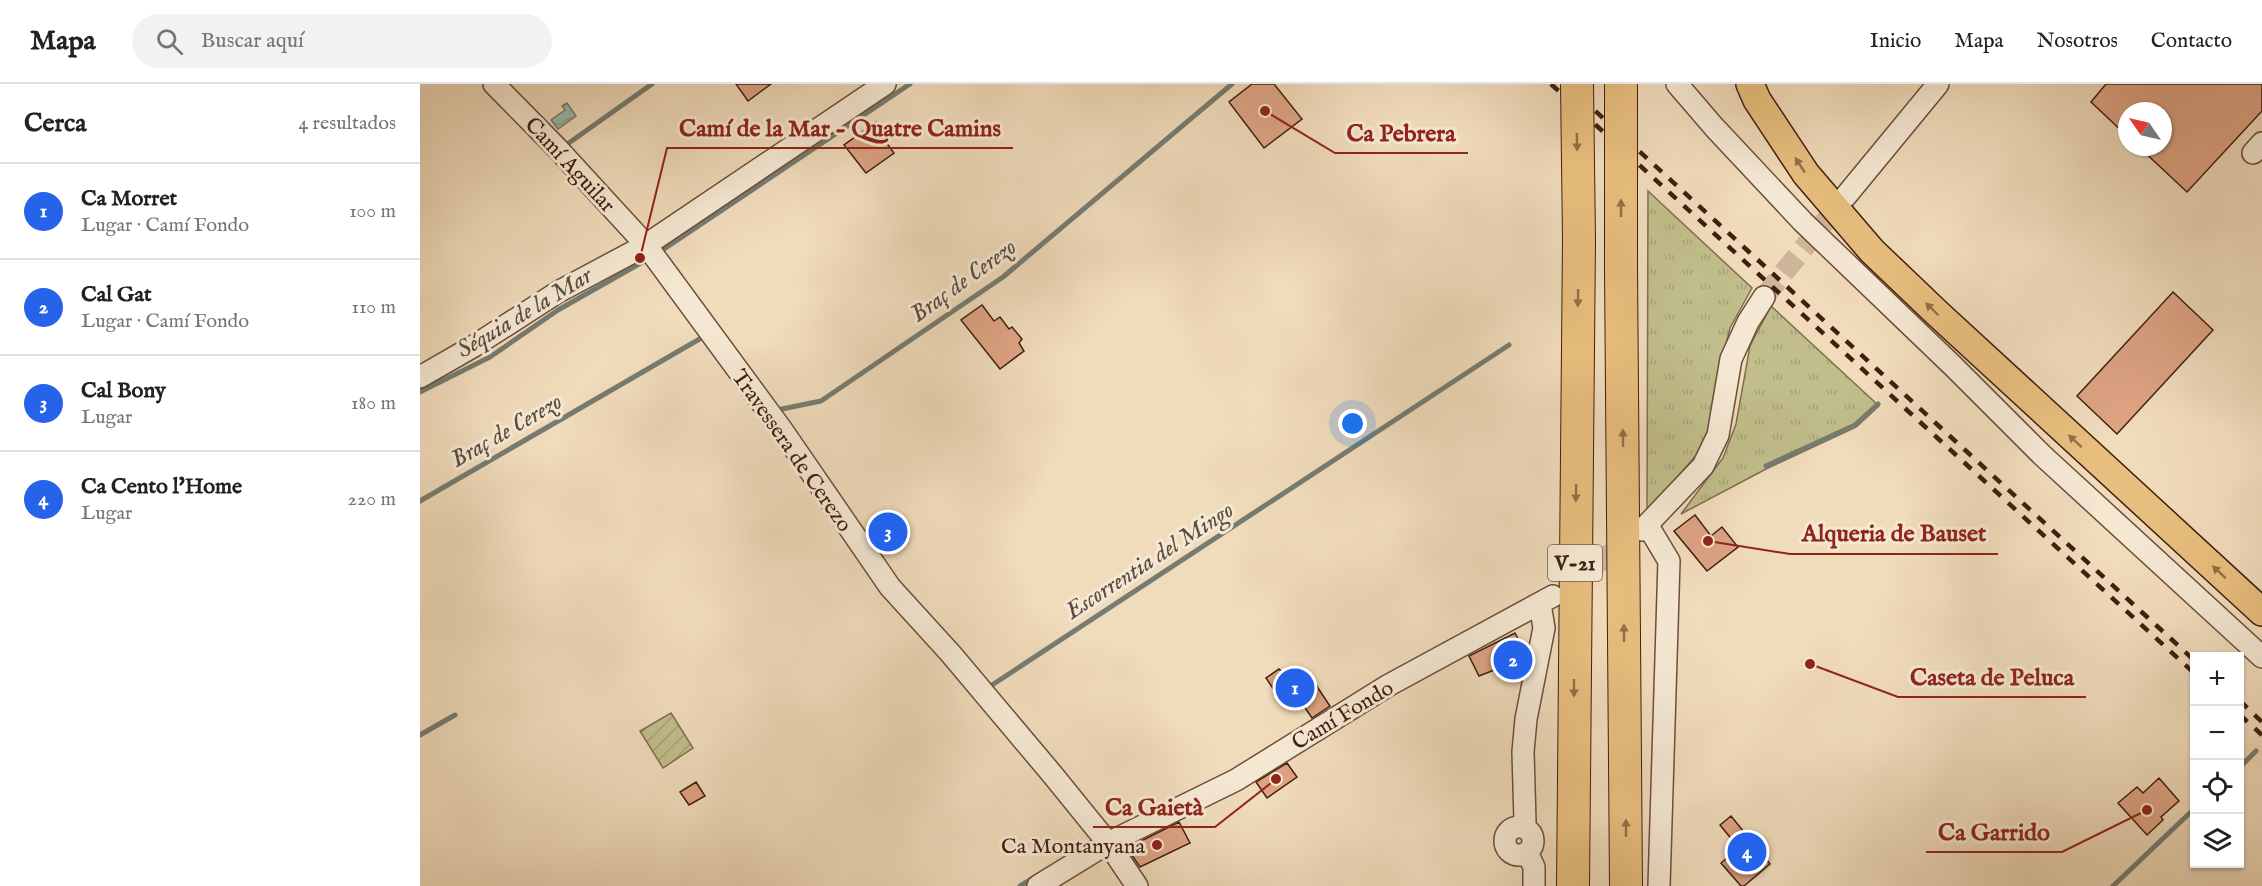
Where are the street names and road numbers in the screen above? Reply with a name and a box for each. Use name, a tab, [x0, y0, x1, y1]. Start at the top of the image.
street label: Camí Aguilar	[518, 112, 621, 219]
street label: Travessera de Cerezo	[725, 364, 858, 538]
road number: V-21	[1548, 545, 1602, 581]
street label: Camí Fondo	[1287, 674, 1399, 757]

